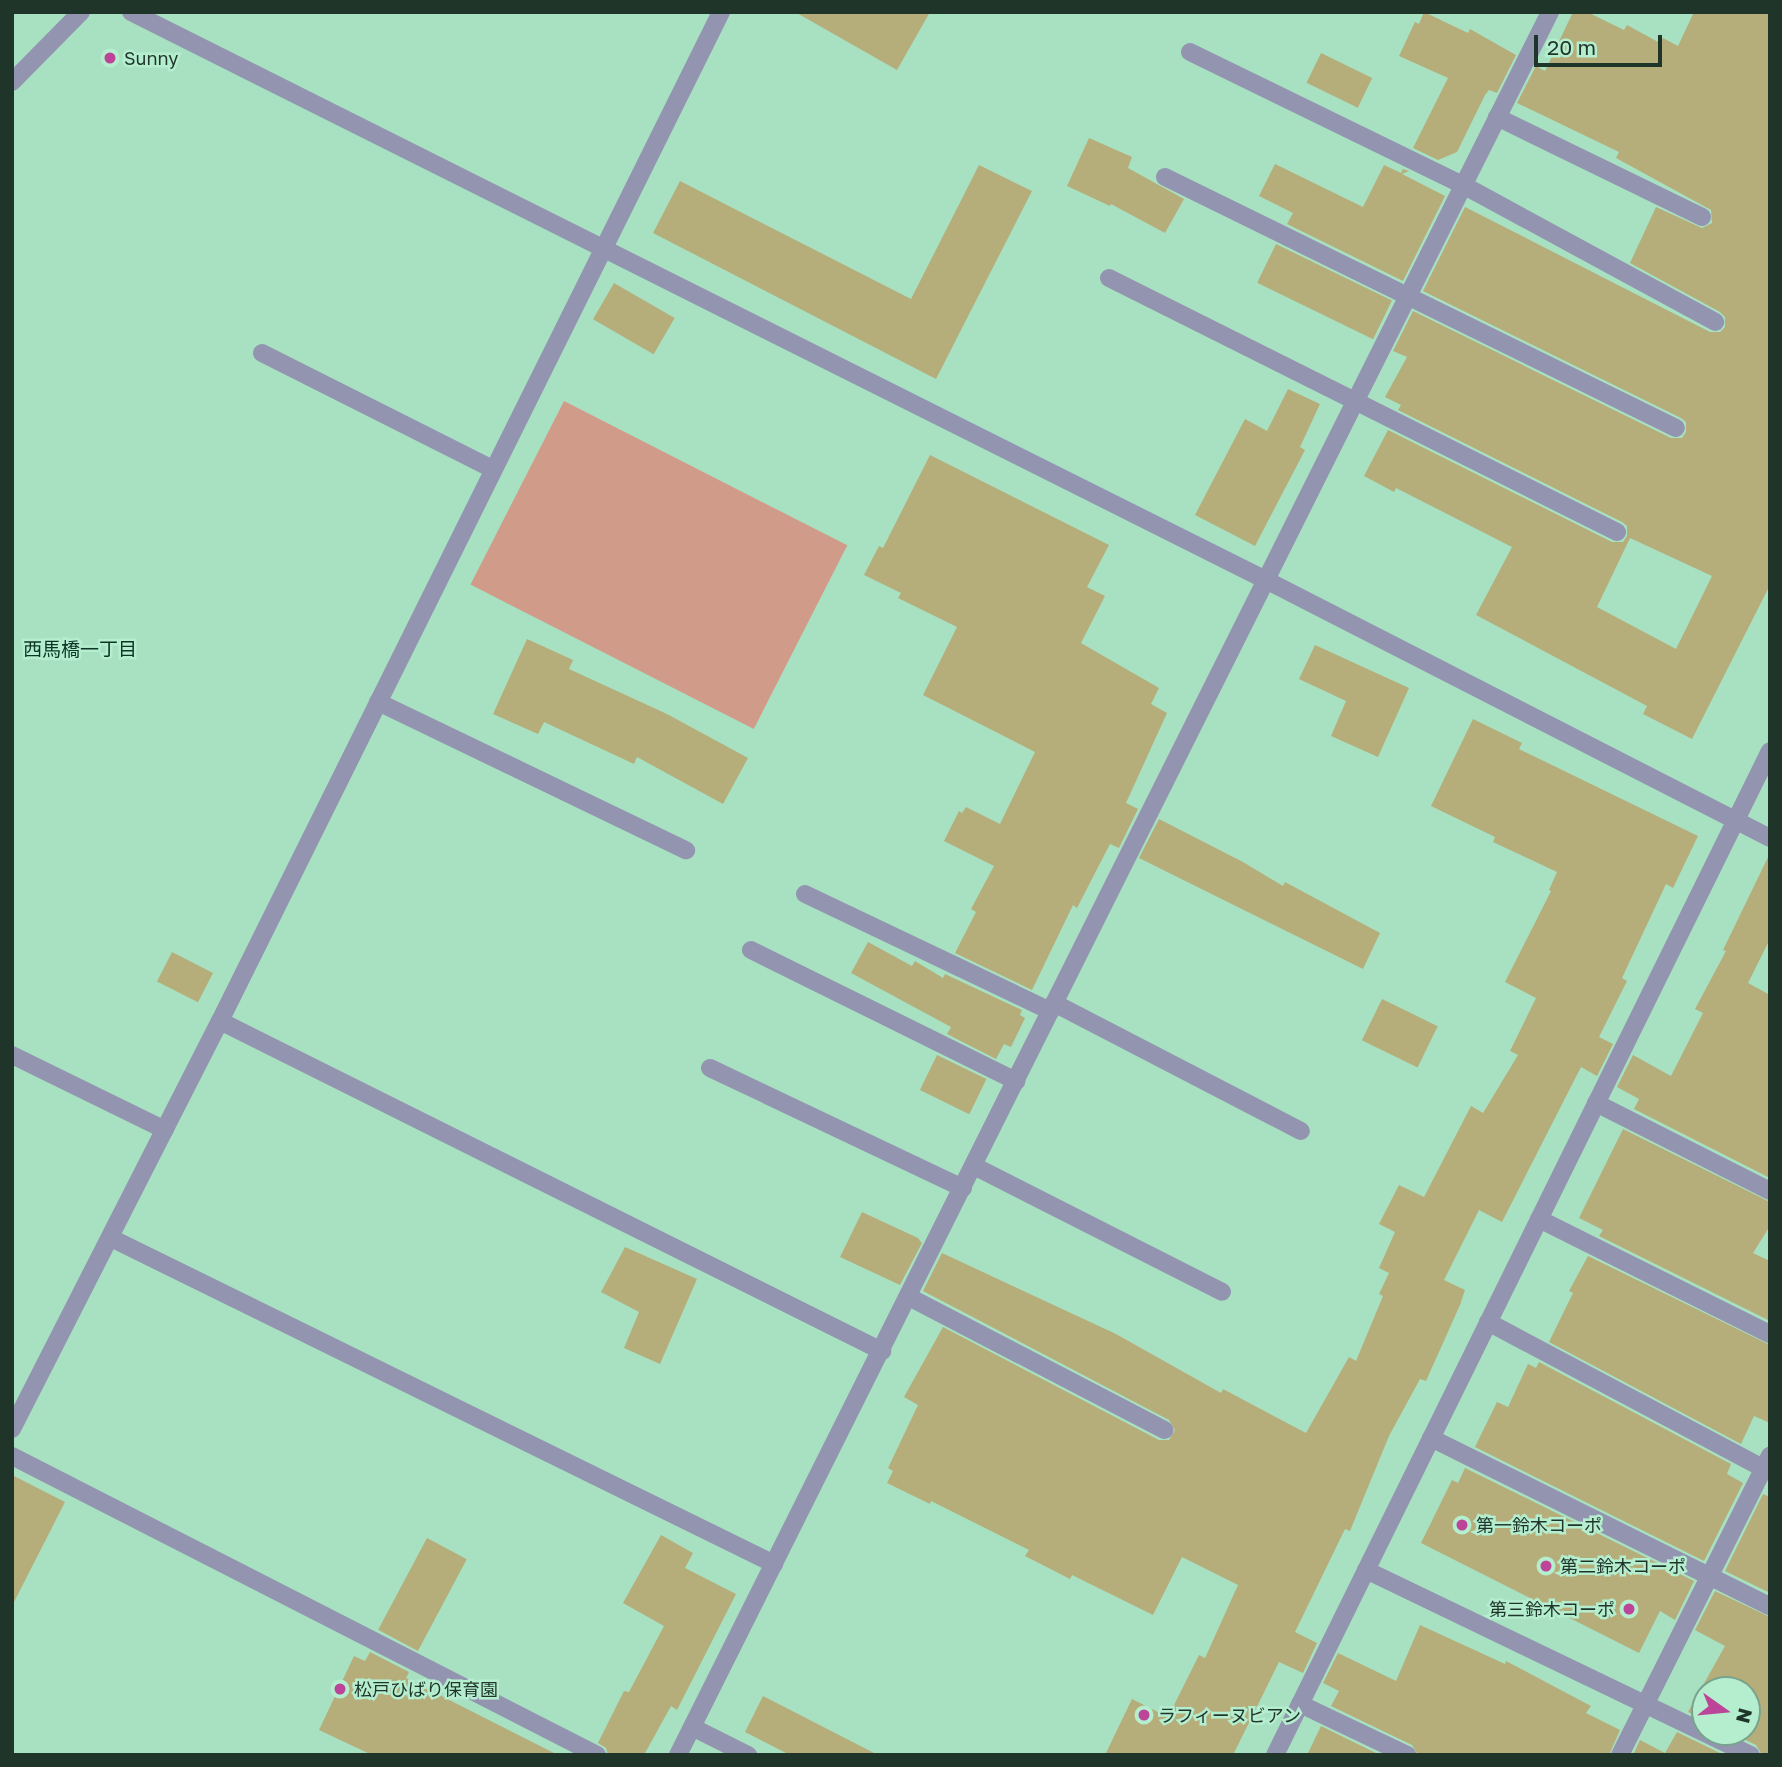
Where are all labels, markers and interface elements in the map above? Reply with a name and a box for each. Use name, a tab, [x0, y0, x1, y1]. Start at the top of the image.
scale bar	[1537, 21, 1665, 65]
text: 20 m	[1547, 34, 1596, 60]
place label: Sunny	[124, 47, 178, 69]
marker: Sunny	[102, 50, 118, 66]
district label: 西馬橋一丁目	[23, 638, 137, 660]
place label: 第一鈴木コーポ	[1476, 1514, 1602, 1536]
marker: 第一鈴木コーポ	[1454, 1517, 1470, 1533]
place label: 第二鈴木コーポ	[1560, 1555, 1686, 1577]
marker: 第二鈴木コーポ	[1538, 1558, 1554, 1574]
place label: 第三鈴木コーポ	[1489, 1598, 1615, 1620]
marker: 第三鈴木コーポ	[1621, 1601, 1637, 1617]
north arrow	[1691, 1676, 1761, 1746]
place label: 松戸ひばり保育園	[354, 1678, 498, 1700]
marker: 松戸ひばり保育園	[332, 1681, 348, 1697]
place label: ラフィーヌビアン	[1158, 1704, 1302, 1726]
text: N	[1732, 1706, 1758, 1726]
marker: ラフィーヌビアン	[1136, 1707, 1152, 1723]

